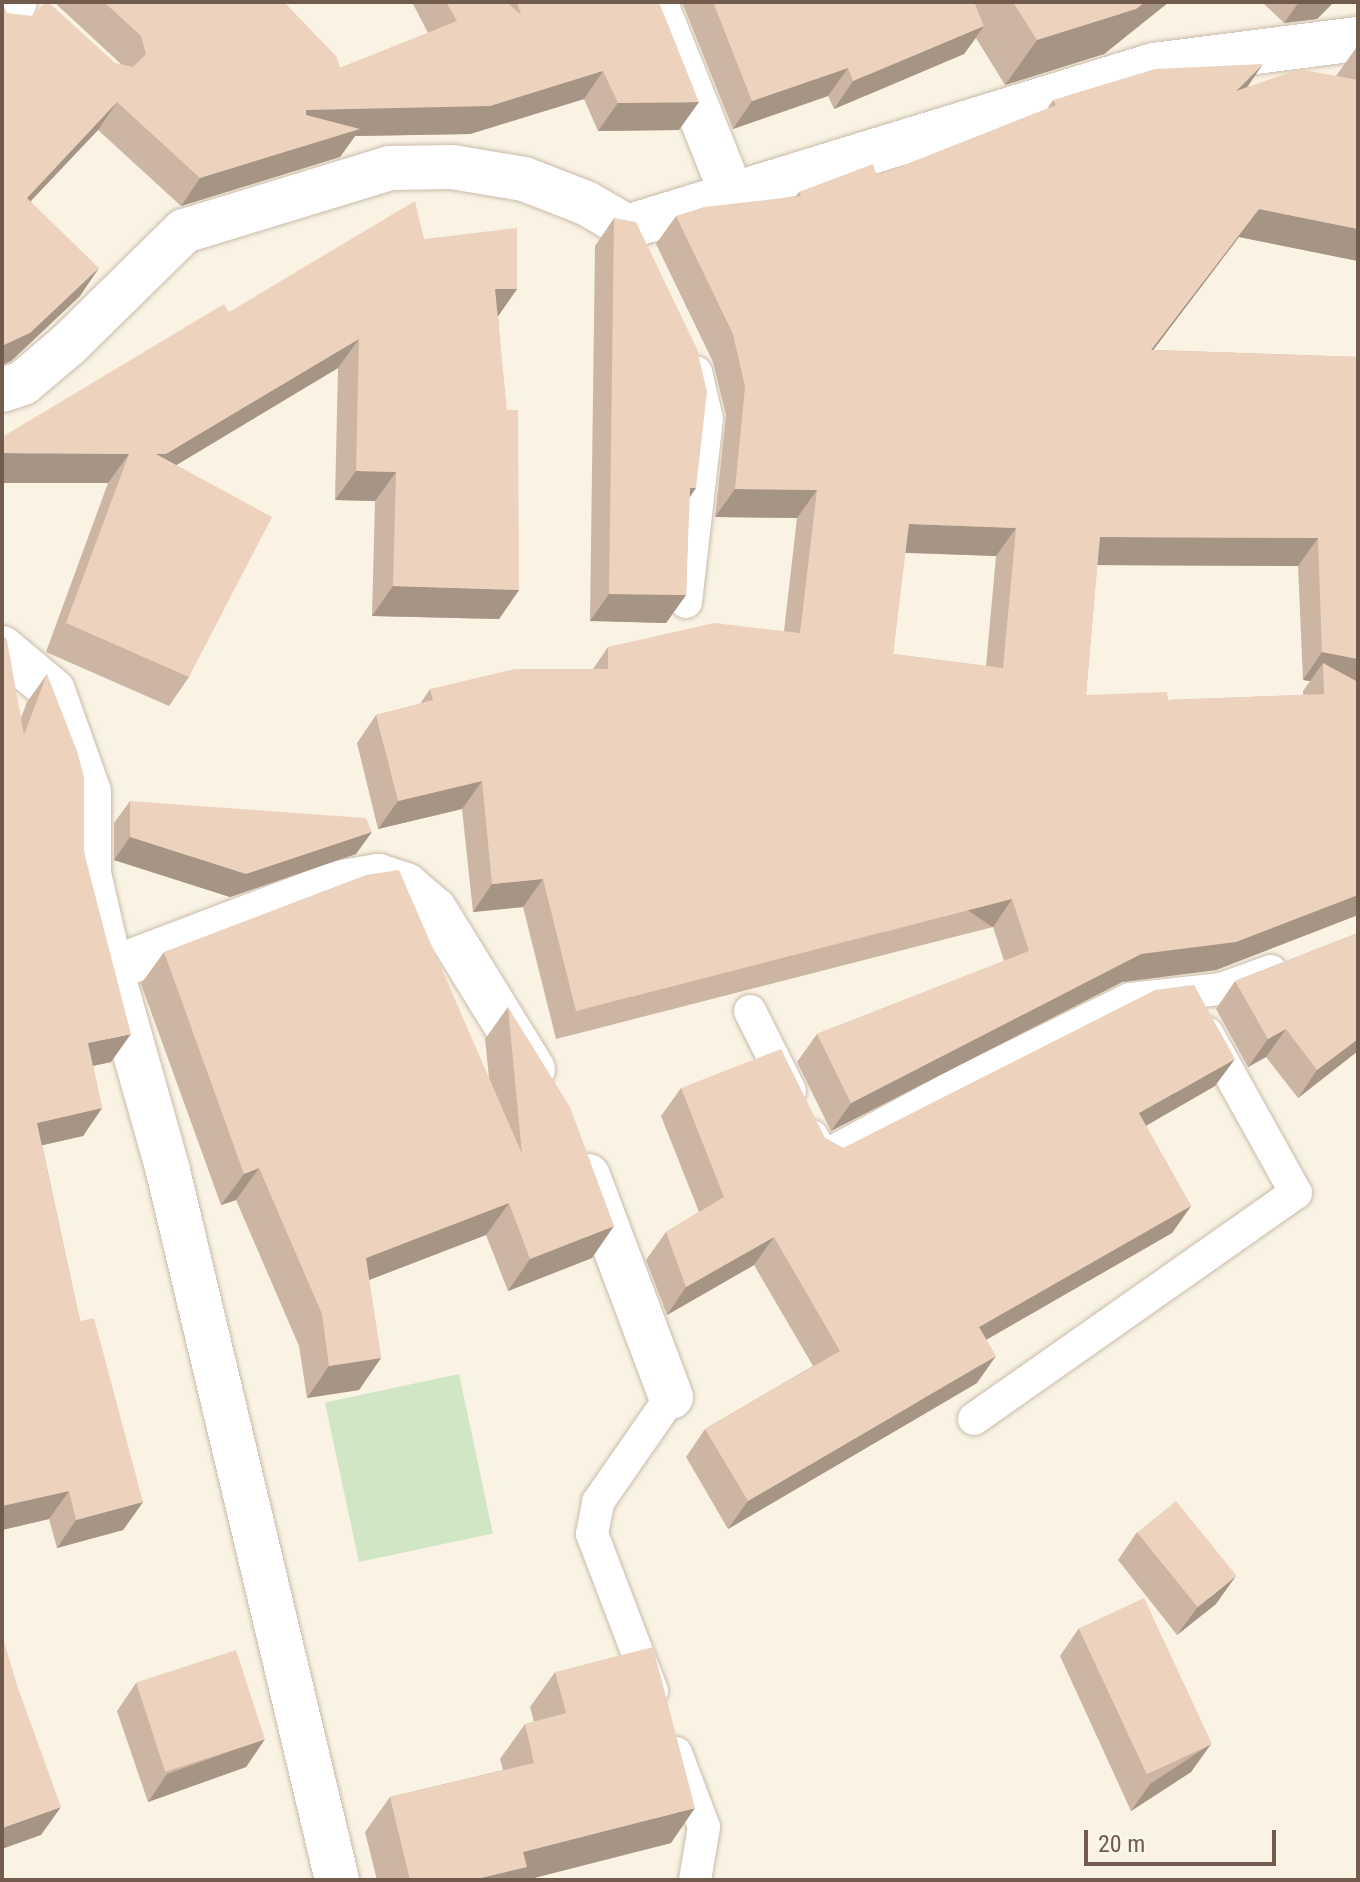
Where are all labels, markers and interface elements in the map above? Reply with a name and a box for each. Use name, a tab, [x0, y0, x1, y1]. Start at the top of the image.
scale bar	[1088, 1814, 1280, 1864]
text: 20 m	[1098, 1830, 1145, 1858]

